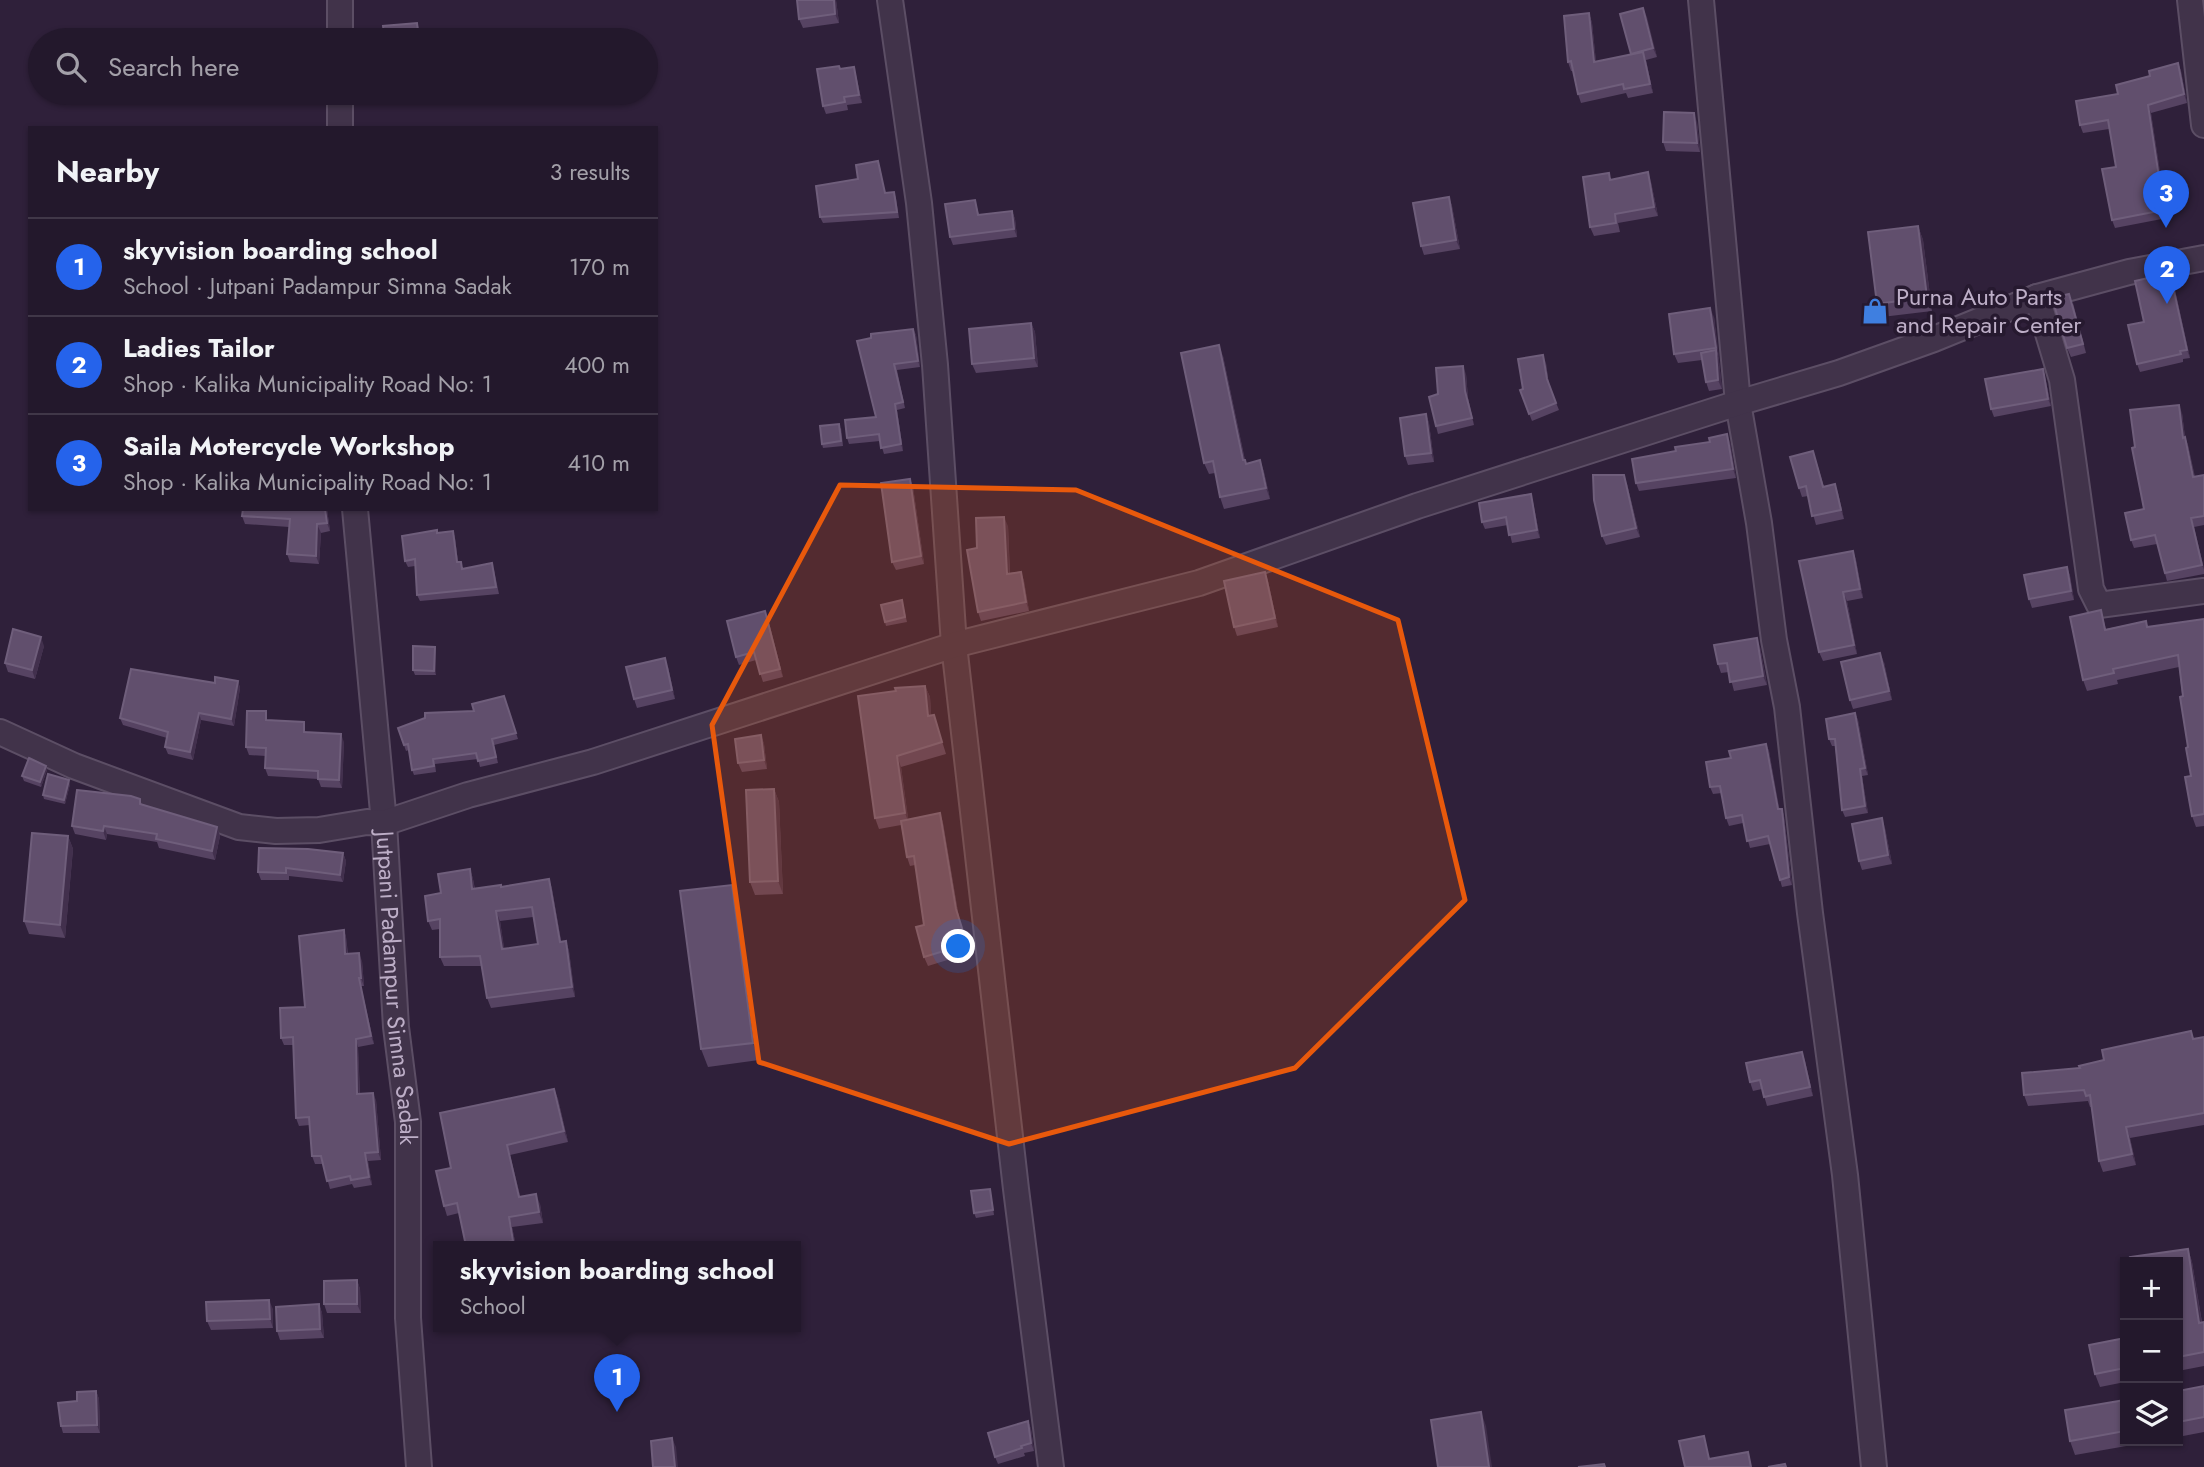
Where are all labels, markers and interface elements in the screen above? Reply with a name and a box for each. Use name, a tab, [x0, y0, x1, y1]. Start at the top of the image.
search box	[28, 28, 658, 105]
icon: search	[52, 48, 90, 86]
text: Search here	[108, 48, 240, 86]
text: Nearby	[56, 150, 159, 193]
text: 3 results	[550, 155, 630, 189]
pin: 3	[2143, 170, 2189, 228]
text: skyvision boarding school	[123, 231, 438, 269]
pin: 2	[2144, 246, 2190, 304]
text: 1	[73, 250, 85, 284]
text: 170 m	[569, 250, 630, 284]
text: School · Jutpani Padampur Simna Sadak	[123, 269, 512, 303]
place label: Purna Auto Parts and Repair Center	[1896, 279, 2082, 342]
shop icon: Purna Auto Parts and Repair Center	[1860, 296, 1890, 326]
text: Ladies Tailor	[123, 329, 275, 367]
text: 2	[71, 348, 87, 382]
text: 400 m	[564, 348, 630, 382]
text: Shop · Kalika Municipality Road No: 1	[123, 367, 492, 401]
text: Saila Motercycle Workshop	[123, 427, 454, 465]
text: 3	[72, 446, 86, 480]
text: 410 m	[568, 446, 630, 480]
text: Shop · Kalika Municipality Road No: 1	[123, 465, 492, 499]
street label: Jutpani Padampur Simna Sadak	[367, 827, 426, 1146]
your location	[941, 929, 975, 963]
popup	[433, 1241, 801, 1332]
text: skyvision boarding school	[460, 1251, 774, 1289]
map controls	[2120, 1257, 2183, 1446]
button: +	[2120, 1257, 2183, 1320]
text: School	[460, 1289, 526, 1323]
button: −	[2120, 1320, 2183, 1383]
pin: 1	[594, 1354, 640, 1412]
button: layers	[2120, 1383, 2183, 1446]

